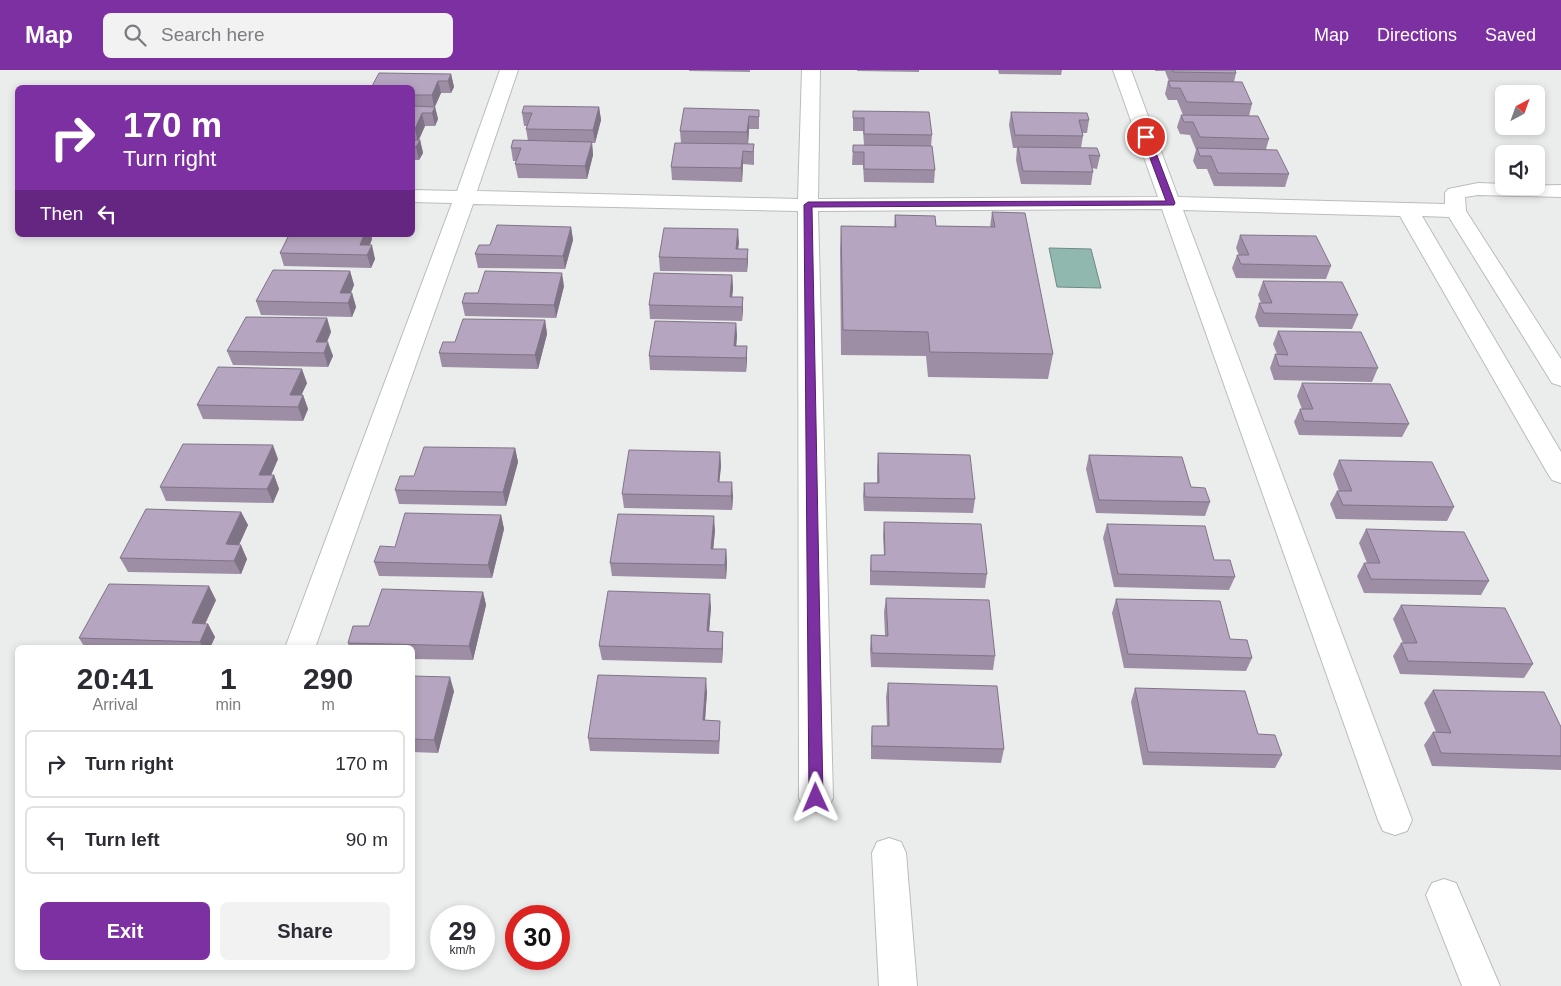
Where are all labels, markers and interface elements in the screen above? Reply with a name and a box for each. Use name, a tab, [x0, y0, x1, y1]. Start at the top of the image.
search box	[103, 13, 453, 58]
text: Map	[25, 21, 73, 48]
icon: search	[121, 21, 149, 49]
text: Search here	[161, 24, 265, 45]
text: Map	[1314, 25, 1349, 45]
text: Directions	[1377, 25, 1457, 45]
text: Saved	[1485, 25, 1536, 45]
north arrow	[1495, 85, 1545, 135]
map controls	[1495, 85, 1545, 195]
icon: right	[40, 105, 105, 170]
text: 170 m	[123, 105, 222, 144]
pin	[1125, 116, 1167, 158]
icon: arrive	[1132, 123, 1160, 151]
button: sound	[1495, 145, 1545, 195]
text: Turn right	[123, 146, 216, 171]
icon: left	[93, 200, 121, 228]
text: Then	[40, 203, 83, 224]
text: 20:41	[77, 662, 154, 695]
text: 1	[220, 662, 237, 695]
text: 290	[303, 662, 353, 695]
text: Arrival	[93, 696, 138, 713]
text: min	[215, 696, 241, 713]
text: m	[321, 696, 335, 713]
icon: right	[42, 750, 70, 778]
text: Turn right	[85, 753, 173, 774]
text: 170 m	[335, 753, 388, 774]
position arrow	[789, 771, 841, 823]
icon: left	[42, 826, 70, 854]
text: Turn left	[85, 829, 160, 850]
text: 90 m	[346, 829, 388, 850]
button: Exit	[40, 902, 210, 960]
button: Share	[220, 902, 390, 960]
speed limit sign: 30	[505, 905, 570, 970]
text: 29	[449, 917, 476, 945]
text: km/h	[449, 943, 476, 957]

